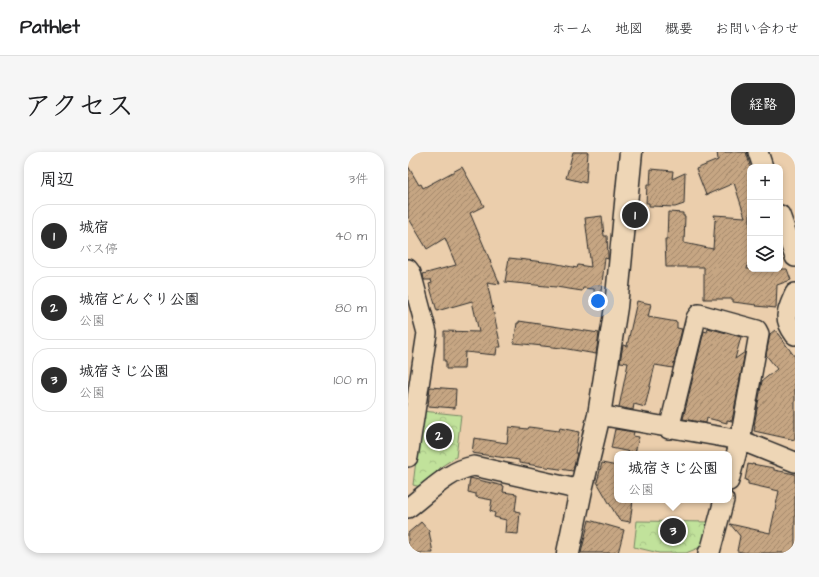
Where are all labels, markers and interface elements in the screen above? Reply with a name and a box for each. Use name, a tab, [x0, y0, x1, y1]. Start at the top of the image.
text: Pathlet	[20, 14, 80, 41]
text: ホーム	[552, 19, 593, 39]
text: 地図	[615, 19, 643, 39]
text: 概要	[665, 19, 693, 39]
text: お問い合わせ	[715, 19, 799, 39]
button: 経路	[731, 83, 795, 125]
text: アクセス	[24, 87, 134, 126]
map controls	[747, 164, 783, 272]
button: +	[747, 164, 783, 200]
text: 周辺	[40, 168, 74, 192]
text: 3件	[348, 170, 368, 188]
pin: 1	[622, 200, 648, 230]
button: −	[747, 200, 783, 236]
text: 城宿	[79, 217, 109, 238]
text: 1	[53, 227, 55, 245]
text: 40 m	[335, 227, 367, 245]
button: layers	[747, 236, 783, 272]
text: バス停	[79, 240, 118, 258]
text: 城宿どんぐり公園	[79, 289, 200, 310]
your location	[588, 291, 608, 311]
text: 2	[50, 299, 58, 317]
text: 80 m	[335, 299, 367, 317]
text: 公園	[79, 312, 105, 330]
text: 城宿きじ公園	[79, 361, 169, 382]
text: 3	[51, 371, 57, 389]
text: 100 m	[334, 371, 367, 389]
text: 公園	[79, 384, 105, 402]
pin: 2	[426, 421, 452, 451]
popup	[614, 451, 732, 503]
text: 城宿きじ公園	[628, 458, 718, 479]
text: 公園	[628, 481, 654, 499]
pin: 3	[660, 516, 686, 546]

